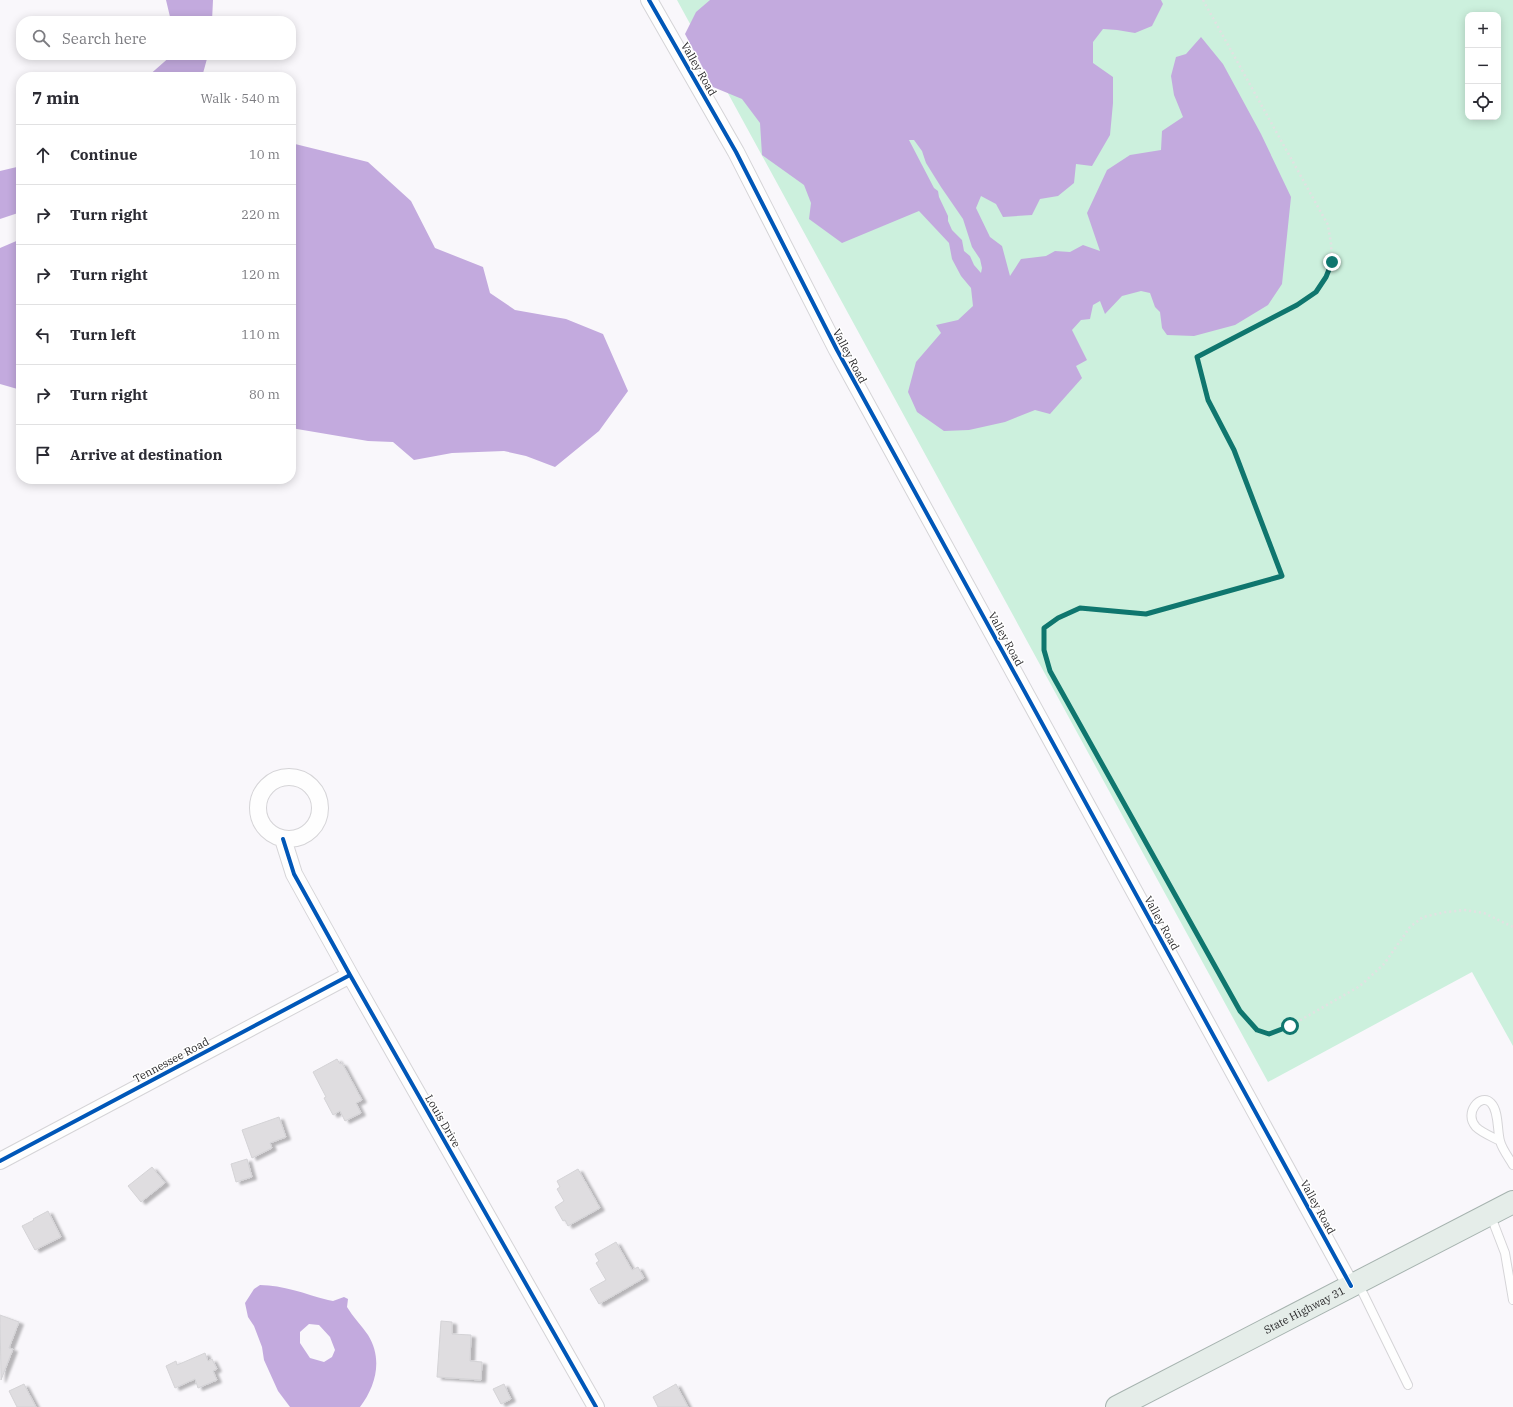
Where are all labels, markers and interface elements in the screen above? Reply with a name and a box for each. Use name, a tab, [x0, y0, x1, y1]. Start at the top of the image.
map controls	[1465, 12, 1501, 120]
button: +	[1465, 12, 1501, 48]
search box	[16, 16, 296, 60]
icon: search	[30, 27, 52, 49]
text: Search here	[62, 29, 147, 48]
street label: Valley Road	[678, 40, 720, 99]
button: −	[1465, 48, 1501, 84]
button: locate	[1465, 84, 1501, 120]
text: 7 min	[32, 87, 80, 109]
text: Walk · 540 m	[201, 90, 280, 107]
icon: ahead	[32, 144, 54, 166]
text: Continue	[70, 145, 137, 164]
text: 10 m	[249, 146, 280, 163]
icon: right	[32, 204, 54, 226]
text: Turn right	[70, 205, 148, 224]
text: 220 m	[241, 206, 280, 223]
route end	[1323, 253, 1341, 271]
icon: right	[32, 264, 54, 286]
text: Turn right	[70, 265, 148, 284]
text: 120 m	[241, 266, 280, 283]
icon: left	[32, 324, 54, 346]
text: Turn left	[70, 325, 136, 344]
text: 110 m	[241, 326, 280, 343]
street label: Valley Road	[830, 326, 870, 386]
icon: right	[32, 384, 54, 406]
text: Turn right	[70, 385, 148, 404]
text: 80 m	[249, 386, 280, 403]
icon: arrive	[32, 444, 54, 466]
text: Arrive at destination	[70, 445, 222, 464]
street label: Valley Road	[985, 609, 1027, 669]
street label: Valley Road	[1141, 893, 1183, 953]
route start	[1281, 1017, 1299, 1035]
street label: Tennessee Road	[131, 1034, 212, 1086]
street label: Louis Drive	[422, 1092, 464, 1150]
street label: Valley Road	[1297, 1177, 1339, 1237]
street label: State Highway 31	[1261, 1283, 1347, 1337]

